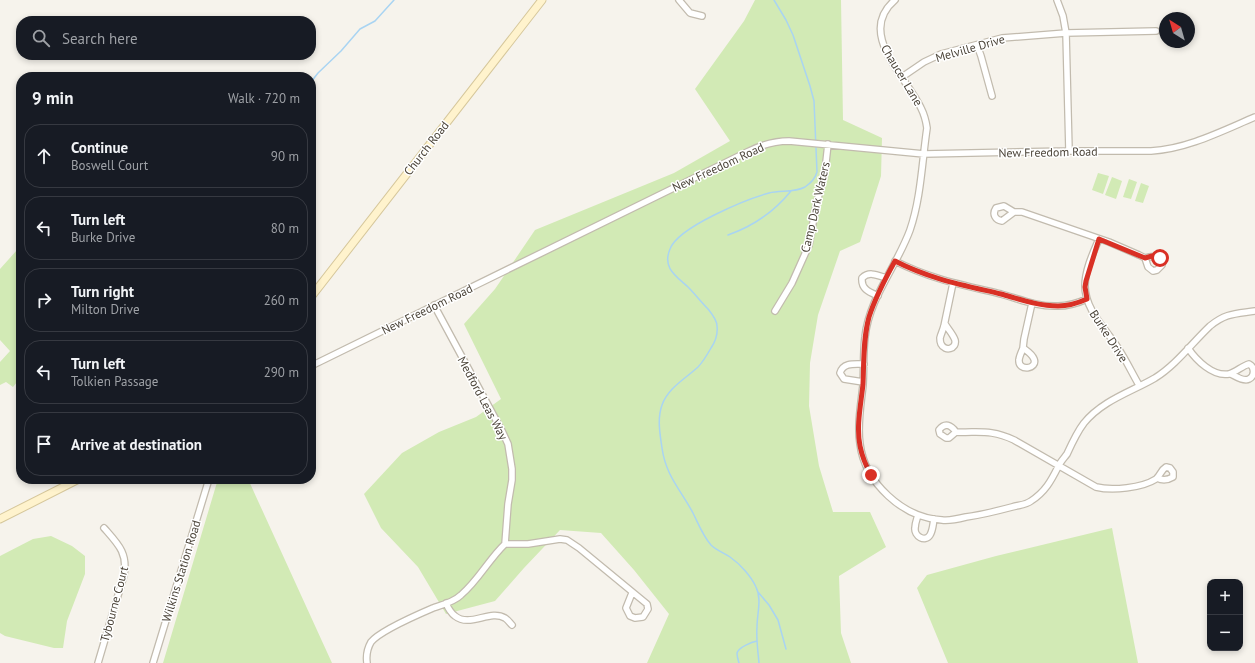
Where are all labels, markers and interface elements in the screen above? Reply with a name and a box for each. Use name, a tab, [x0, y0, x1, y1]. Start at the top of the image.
north arrow	[1159, 12, 1195, 48]
search box	[16, 16, 316, 60]
icon: search	[30, 27, 52, 49]
text: Search here	[62, 29, 138, 48]
street label: Melville Drive	[934, 31, 1006, 65]
street label: Chaucer Lane	[878, 42, 926, 108]
text: 9 min	[32, 87, 73, 109]
text: Walk · 720 m	[228, 90, 300, 107]
street label: Church Road	[400, 118, 452, 178]
text: Continue	[71, 138, 128, 157]
street label: New Freedom Road	[670, 139, 766, 195]
street label: New Freedom Road	[998, 144, 1098, 160]
icon: ahead	[33, 145, 55, 167]
text: 90 m	[271, 148, 299, 165]
text: Boswell Court	[71, 157, 148, 174]
street label: Camp Dark Waters	[797, 160, 833, 254]
text: Turn left	[71, 210, 125, 229]
icon: left	[33, 217, 55, 239]
text: 80 m	[271, 220, 299, 237]
text: Burke Drive	[71, 229, 135, 246]
route start	[1151, 249, 1169, 267]
street label: New Freedom Road	[379, 280, 475, 338]
text: Turn right	[71, 282, 134, 301]
icon: right	[33, 289, 55, 311]
text: 260 m	[264, 292, 299, 309]
text: Milton Drive	[71, 301, 140, 318]
street label: Burke Drive	[1087, 307, 1131, 365]
text: Turn left	[71, 354, 125, 373]
street label: Medford Leas Way	[455, 354, 512, 443]
icon: left	[33, 361, 55, 383]
text: 290 m	[264, 364, 299, 381]
text: Tolkien Passage	[71, 373, 158, 390]
icon: arrive	[33, 433, 55, 455]
text: Arrive at destination	[71, 435, 202, 454]
route end	[862, 466, 880, 484]
street label: Wilkins Station Road	[158, 518, 204, 624]
street label: Tybourne Court	[97, 564, 131, 644]
map controls	[1207, 579, 1243, 651]
button: +	[1207, 579, 1243, 615]
button: −	[1207, 615, 1243, 651]

